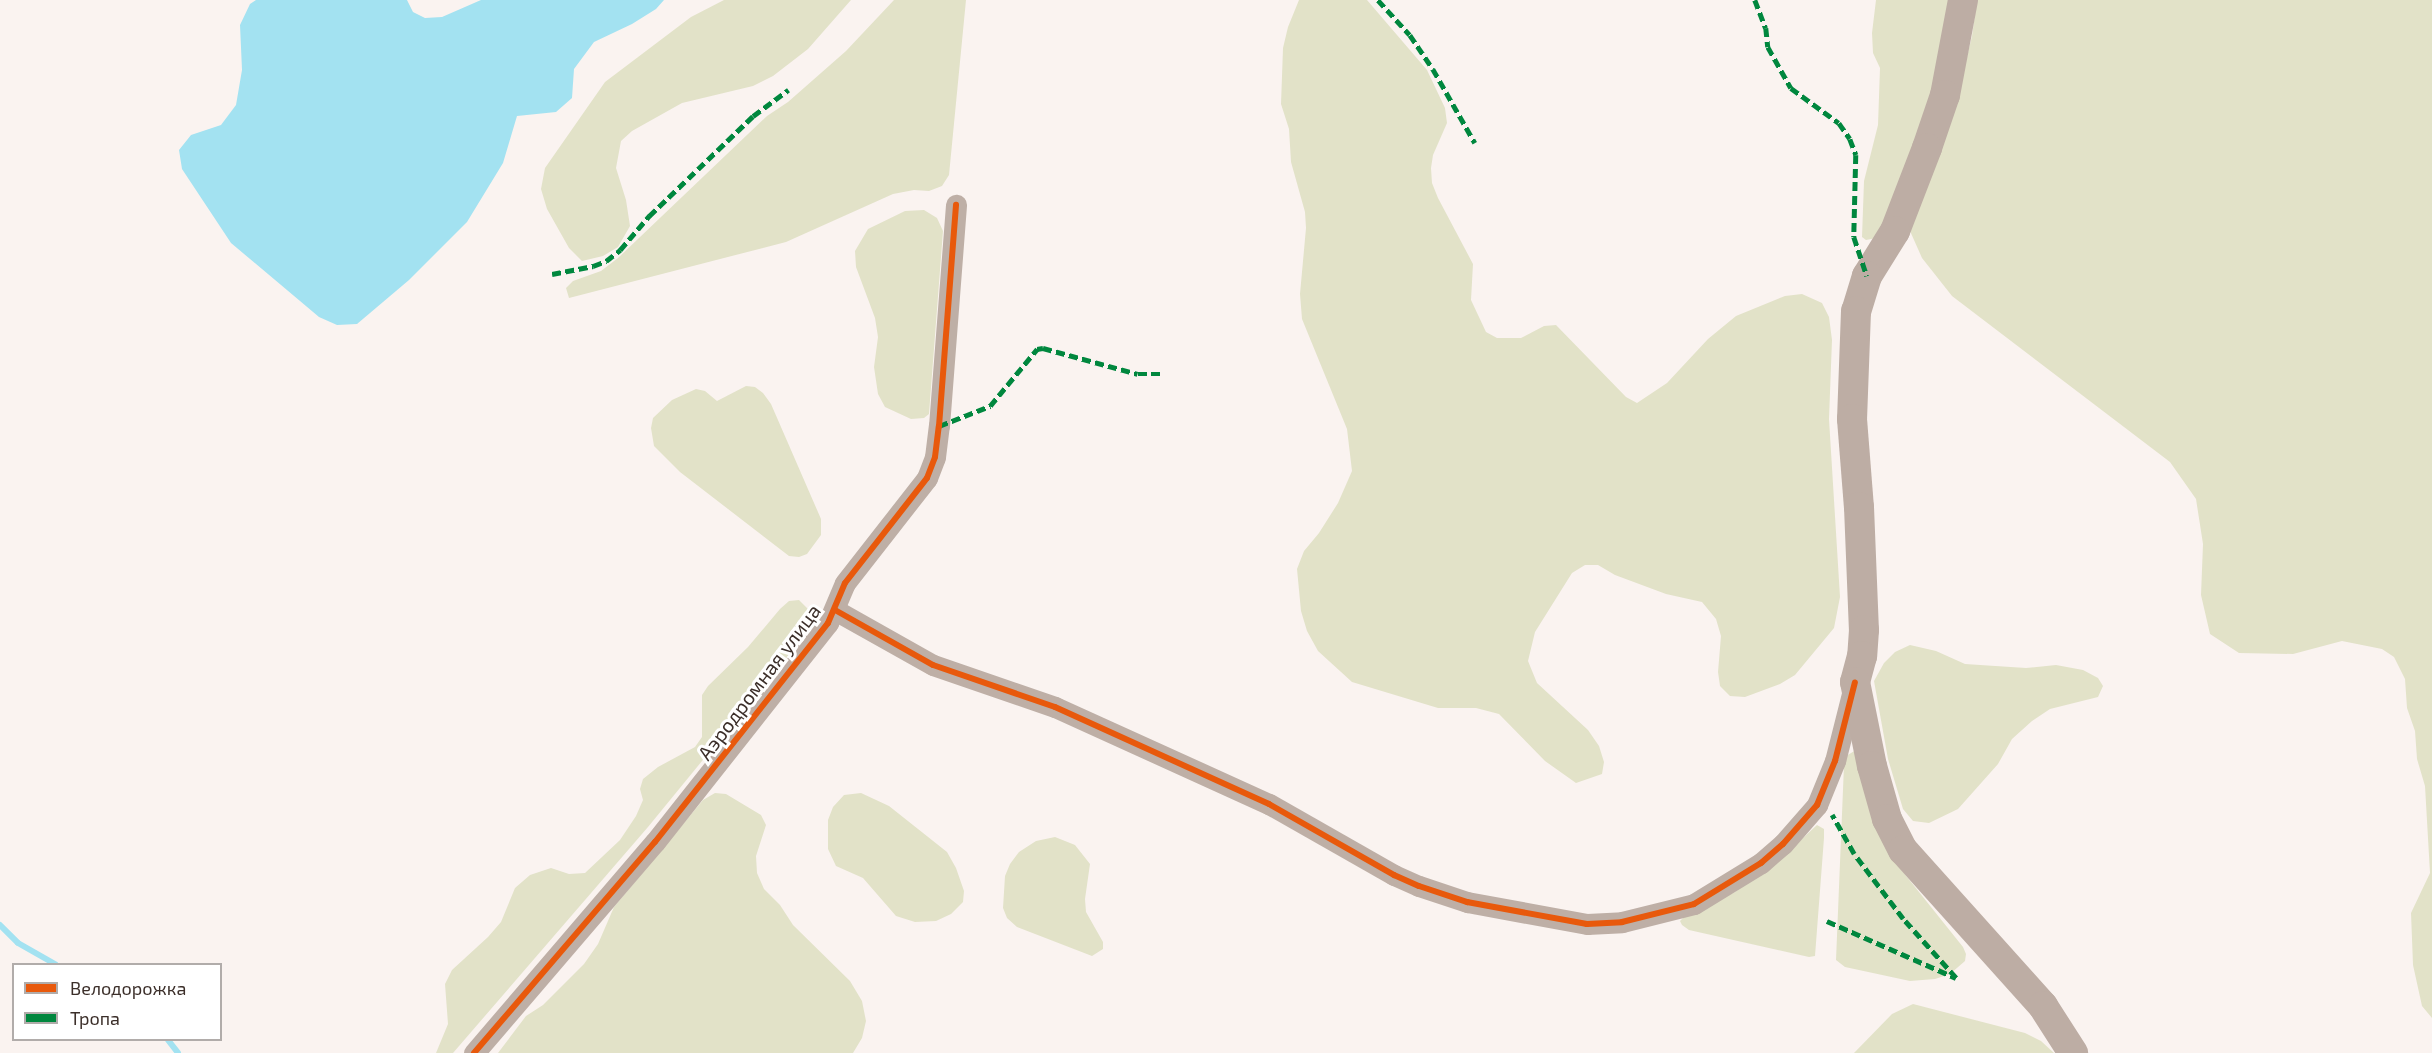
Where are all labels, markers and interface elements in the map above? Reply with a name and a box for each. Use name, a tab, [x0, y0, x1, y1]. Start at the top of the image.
street label: Аэродромная улица	[693, 599, 825, 765]
legend	[12, 963, 222, 1041]
text: Велодорожка	[70, 977, 186, 999]
text: Тропа	[70, 1007, 120, 1029]

